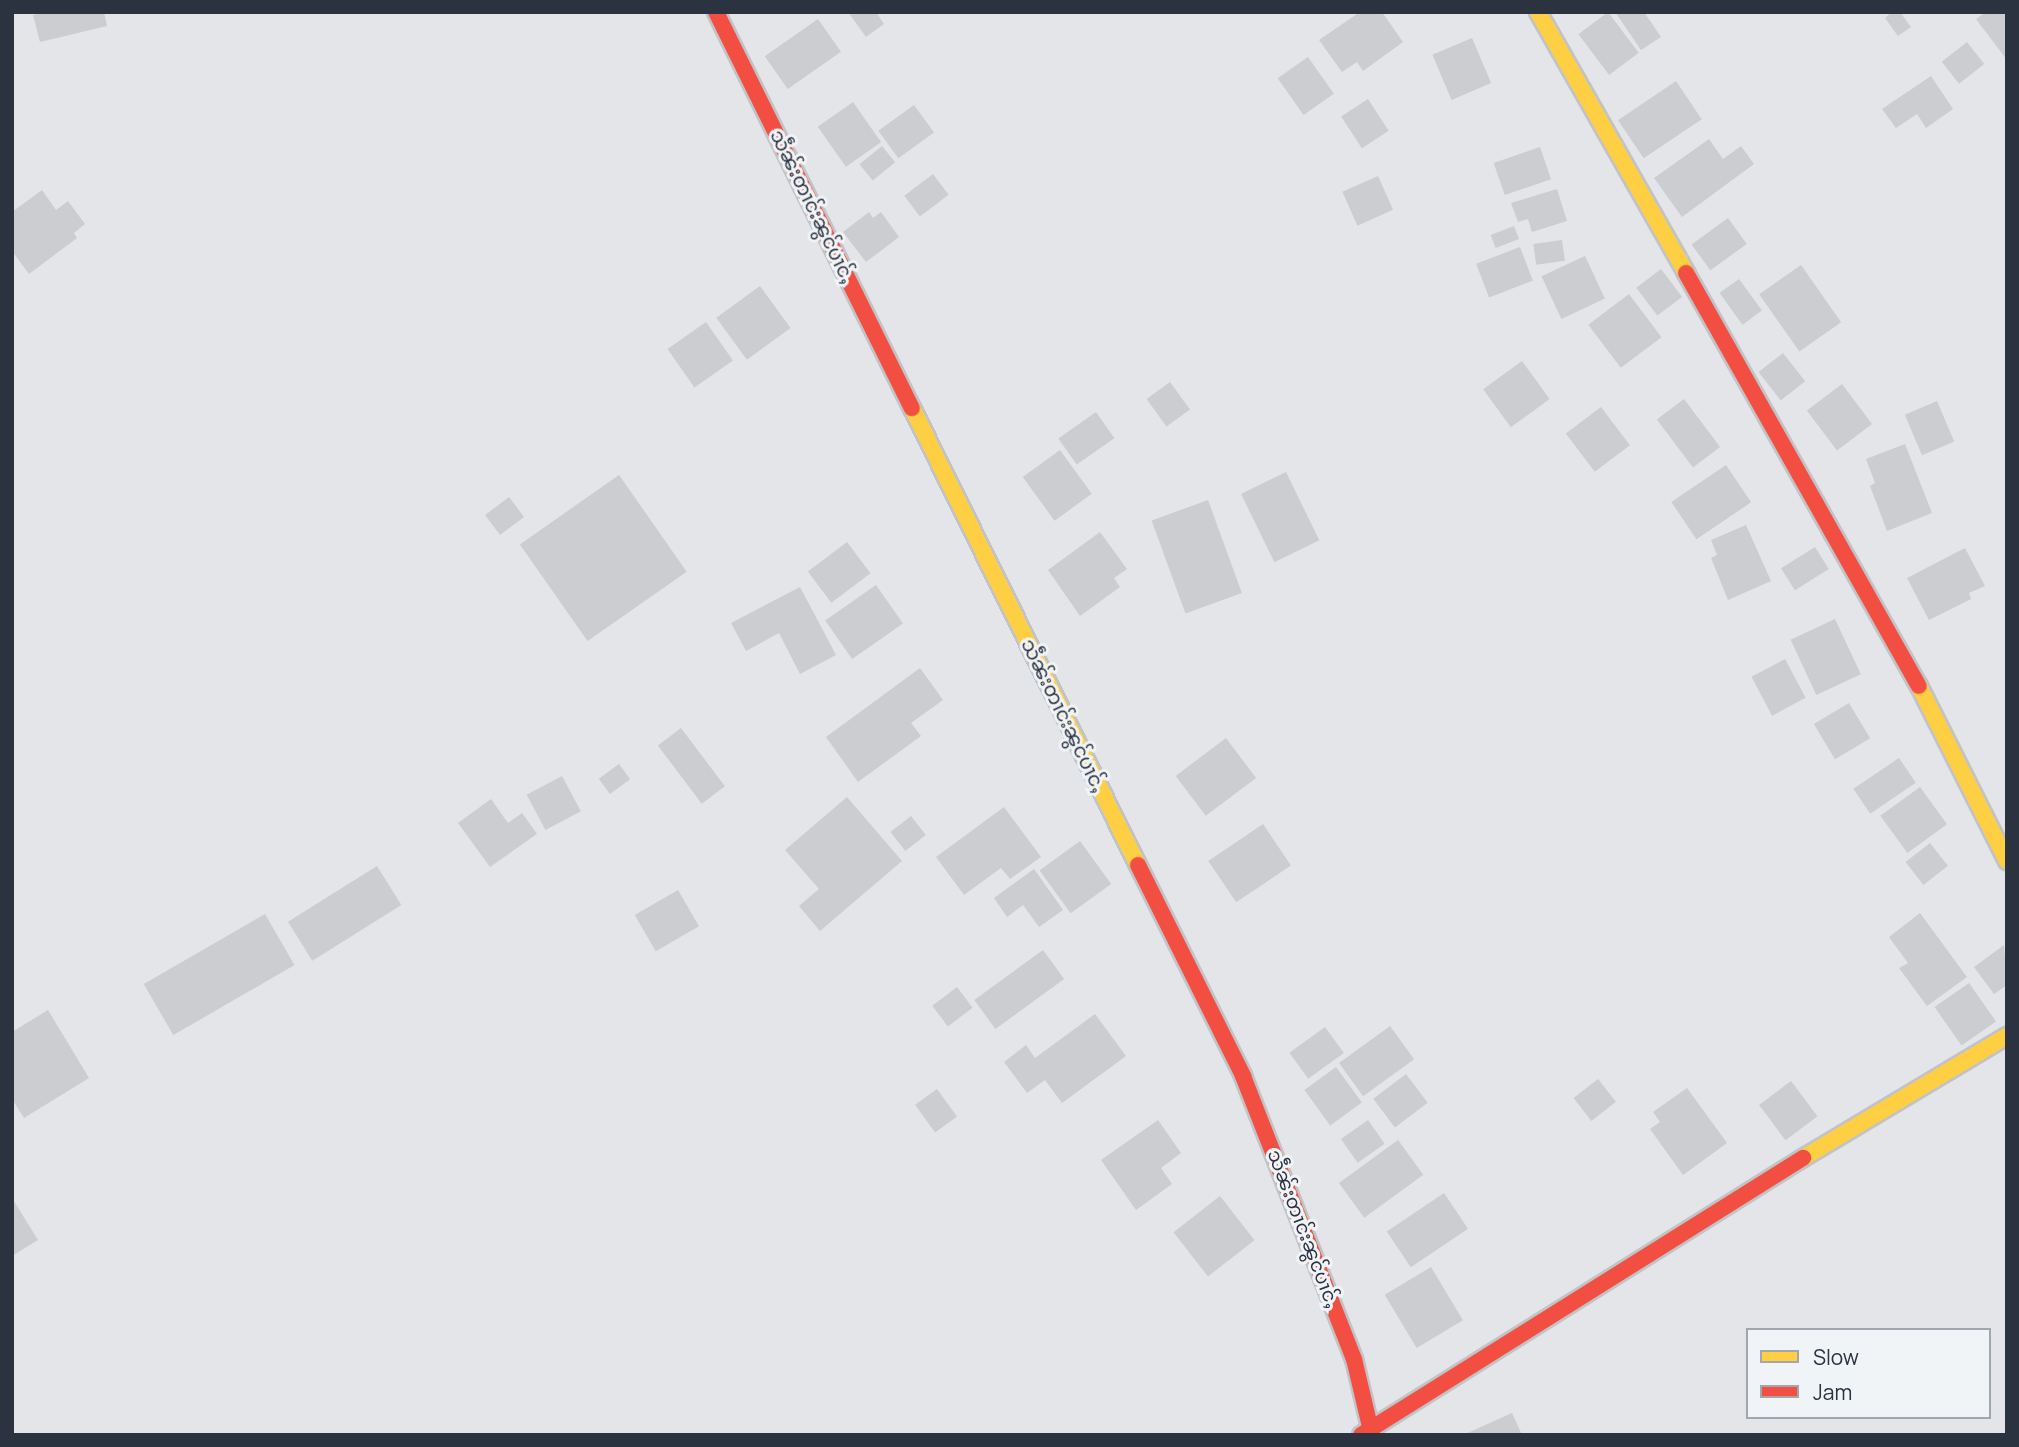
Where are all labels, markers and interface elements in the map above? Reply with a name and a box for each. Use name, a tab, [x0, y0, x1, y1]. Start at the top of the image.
street label: သဵၼ်းတၢင်းၼွင်ပၢင်ႇ	[765, 126, 859, 288]
street label: သဵၼ်းတၢင်းၼွင်ပၢင်ႇ	[1016, 635, 1110, 797]
street label: သဵၼ်းတၢင်းၼွင်ပၢင်ႇ	[1262, 1146, 1344, 1312]
legend	[1746, 1328, 1991, 1419]
text: Slow	[1813, 1343, 1859, 1371]
text: Jam	[1813, 1378, 1852, 1406]

